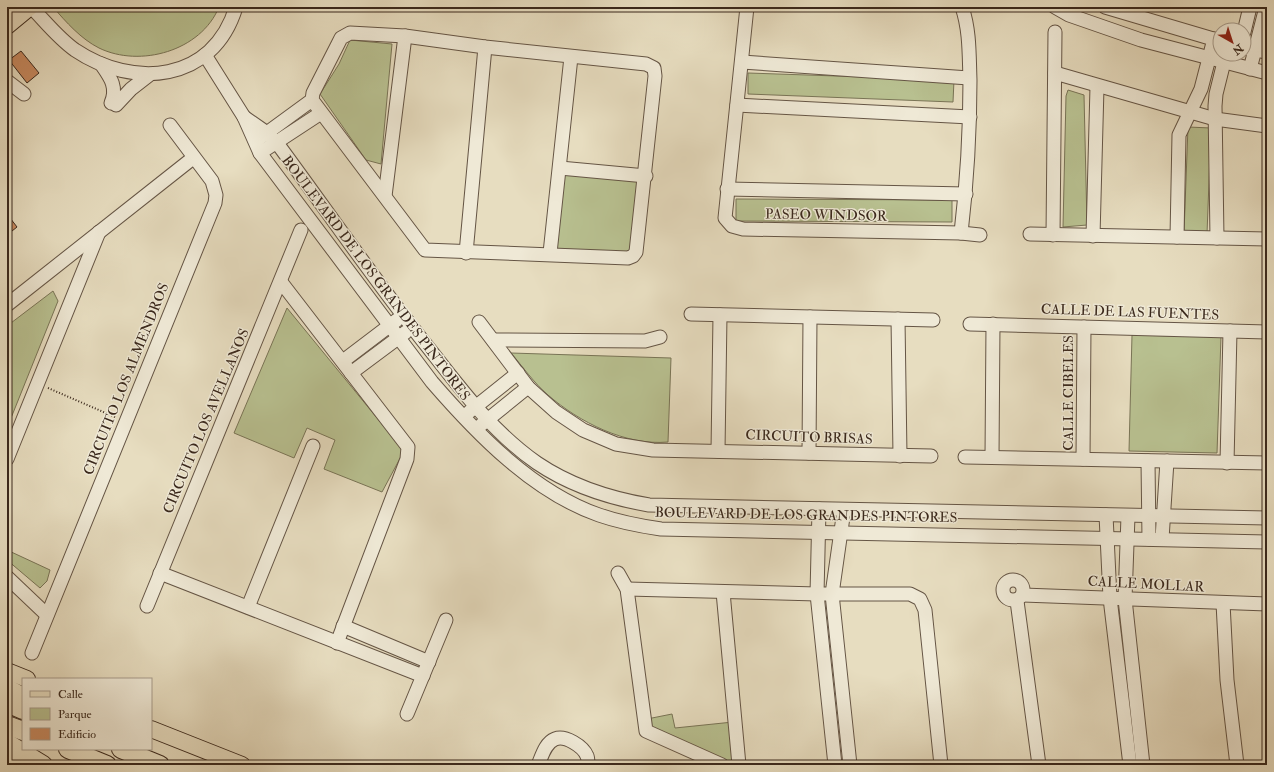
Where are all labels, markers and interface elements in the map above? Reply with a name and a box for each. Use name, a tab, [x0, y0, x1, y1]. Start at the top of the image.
north arrow	[1212, 22, 1252, 62]
text: N	[1229, 41, 1247, 58]
street label: BOULEVARD DE LOS GRANDES PINTORES	[278, 152, 474, 404]
street label: PASEO WINDSOR	[765, 205, 888, 225]
street label: CIRCUITO LOS ALMENDROS	[80, 280, 172, 478]
street label: CALLE DE LAS FUENTES	[1041, 300, 1219, 324]
street label: CIRCUITO LOS AVELLANOS	[159, 326, 253, 516]
street label: CALLE CIBELES	[1060, 335, 1077, 451]
street label: CIRCUITO BRISAS	[745, 426, 873, 448]
street label: BOULEVARD DE LOS GRANDES PINTORES	[655, 504, 957, 526]
street label: CALLE MOLLAR	[1087, 572, 1206, 596]
legend	[22, 678, 152, 750]
text: Calle	[58, 687, 83, 702]
text: Parque	[58, 707, 92, 722]
text: Edificio	[58, 727, 96, 742]

